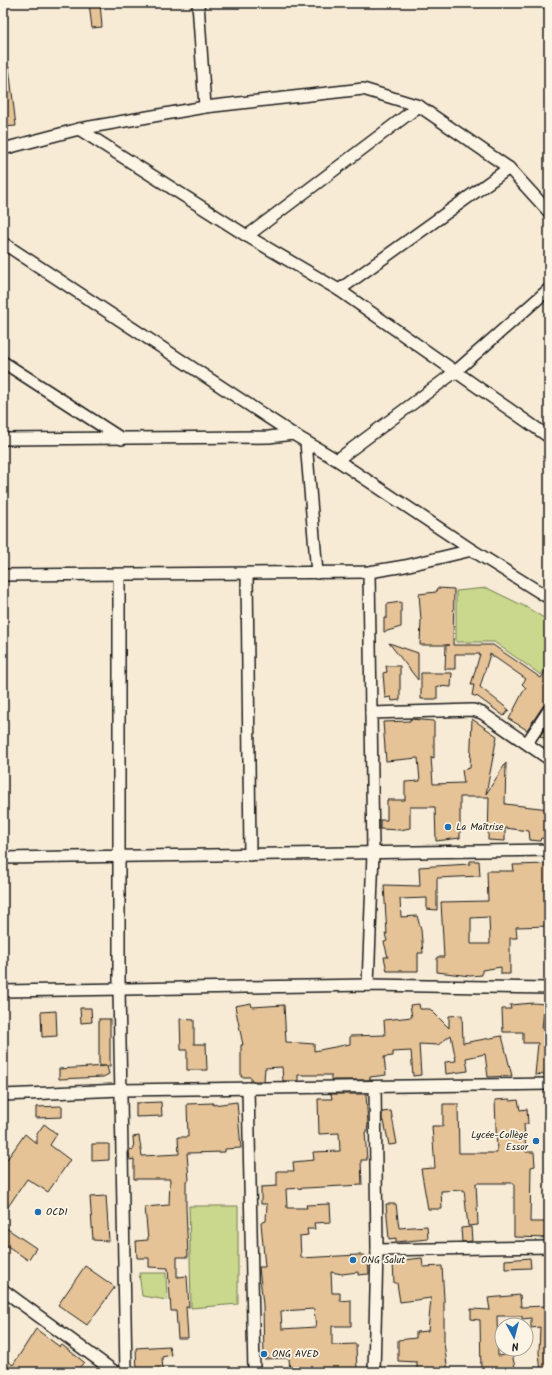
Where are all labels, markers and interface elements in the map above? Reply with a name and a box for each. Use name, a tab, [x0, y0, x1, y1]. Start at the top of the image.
place label: La Maîtrise	[456, 819, 504, 835]
marker: La Maîtrise	[443, 822, 453, 832]
place label: Lycée-Collège Essor	[471, 1127, 529, 1155]
marker: Lycée-Collège Essor	[531, 1136, 541, 1146]
place label: OCDI	[46, 1204, 68, 1220]
marker: OCDI	[33, 1207, 43, 1217]
place label: ONG Salut	[361, 1252, 405, 1268]
marker: ONG Salut	[348, 1255, 358, 1265]
north arrow	[494, 1317, 534, 1357]
text: N	[511, 1337, 520, 1355]
place label: ONG AVED	[272, 1346, 319, 1362]
marker: ONG AVED	[259, 1349, 269, 1359]

